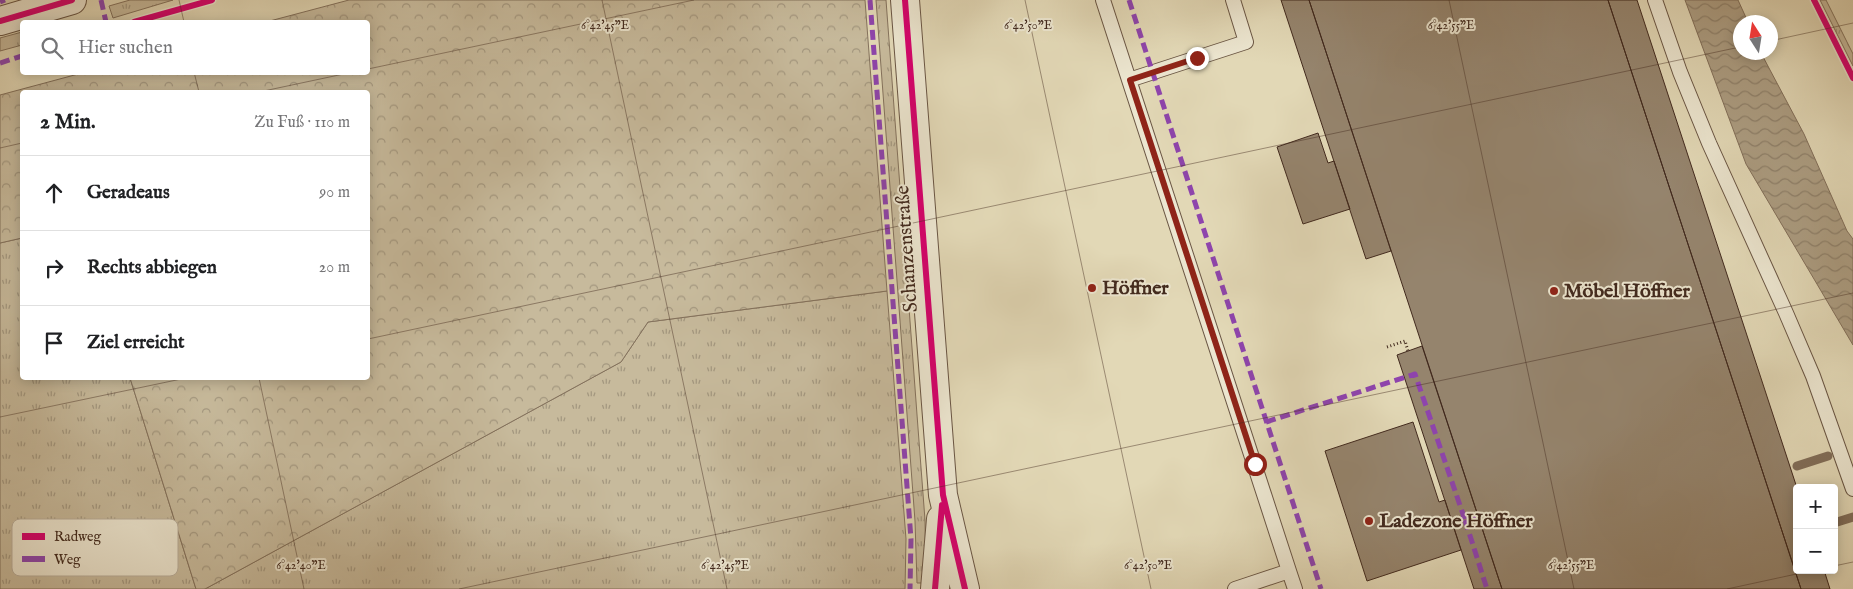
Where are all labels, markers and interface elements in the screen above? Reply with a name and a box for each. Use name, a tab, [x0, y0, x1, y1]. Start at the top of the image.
north arrow	[1733, 15, 1778, 60]
text: 6°42'45"E	[581, 18, 629, 33]
text: 6°42'50"E	[1004, 18, 1052, 33]
text: 6°42'55"E	[1428, 18, 1474, 33]
search box	[20, 20, 370, 75]
icon: search	[38, 34, 66, 62]
text: Hier suchen	[78, 36, 173, 60]
route end	[1186, 47, 1209, 70]
text: 2 Min.	[40, 109, 96, 136]
text: Zu Fuß · 110 m	[254, 113, 350, 133]
icon: ahead	[40, 179, 68, 207]
text: Geradeaus	[87, 181, 170, 205]
text: 90 m	[319, 183, 350, 203]
street label: Schanzenstraße	[890, 185, 924, 313]
icon: right	[40, 254, 68, 282]
text: Rechts abbiegen	[87, 256, 217, 280]
text: 20 m	[319, 258, 350, 278]
place label: Höffner	[1102, 276, 1169, 301]
place label: Möbel Höffner	[1564, 279, 1690, 304]
marker: Höffner	[1086, 282, 1098, 294]
marker: Möbel Höffner	[1548, 285, 1560, 297]
icon: arrive	[40, 329, 68, 357]
text: Ziel erreicht	[87, 331, 185, 355]
route start	[1244, 453, 1267, 476]
map controls	[1793, 484, 1838, 574]
button: +	[1793, 484, 1838, 529]
place label: Ladezone Höffner	[1379, 509, 1533, 534]
marker: Ladezone Höffner	[1363, 515, 1375, 527]
legend	[12, 519, 178, 576]
text: Radweg	[54, 528, 102, 546]
button: −	[1793, 529, 1838, 574]
text: Weg	[54, 551, 81, 569]
text: 6°42'40"E	[276, 558, 326, 573]
text: 6°42'45"E	[701, 558, 749, 573]
text: 6°42'50"E	[1124, 558, 1172, 573]
text: 6°42'55"E	[1548, 558, 1594, 573]

